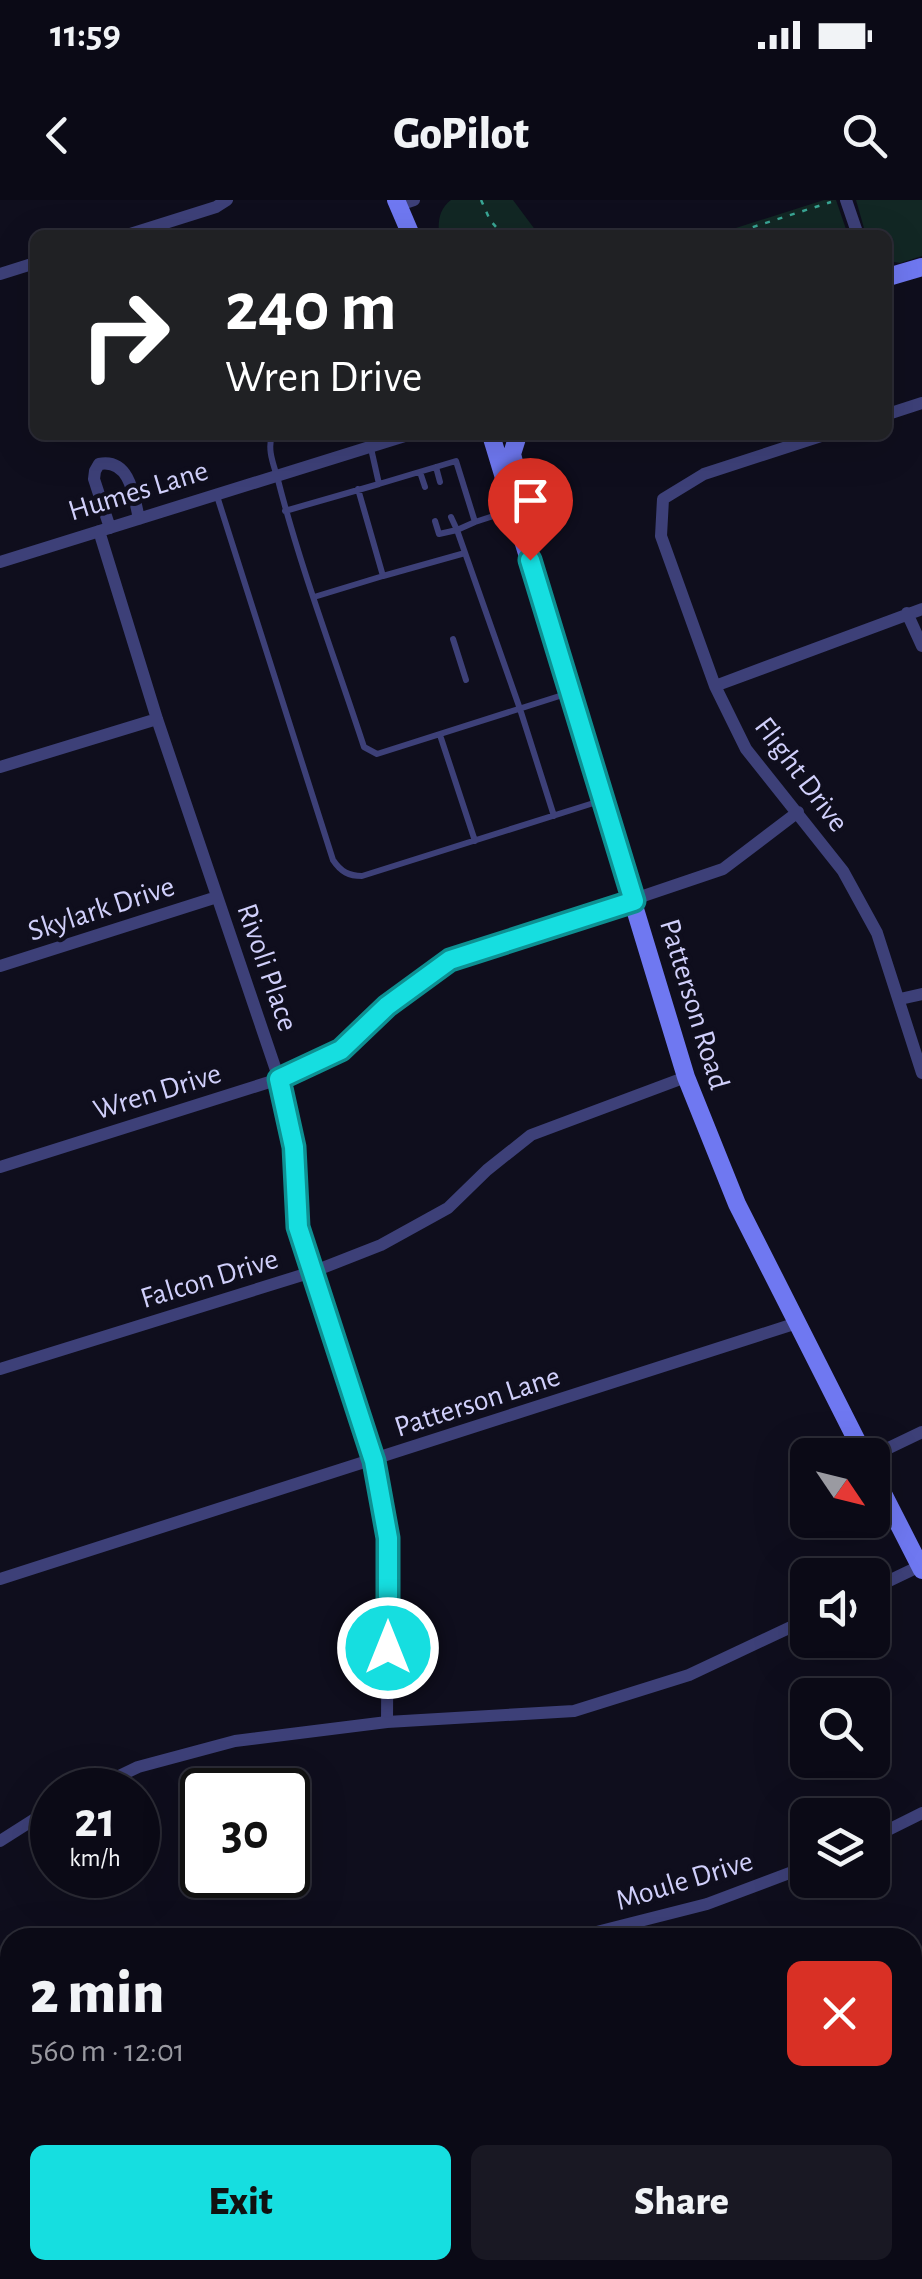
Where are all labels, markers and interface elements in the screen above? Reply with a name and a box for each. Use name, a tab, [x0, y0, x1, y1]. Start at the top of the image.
text: 11:59	[50, 16, 121, 54]
icon: back	[30, 108, 85, 163]
icon: search	[837, 108, 892, 163]
text: GoPilot	[393, 112, 529, 157]
icon: right	[60, 270, 190, 400]
text: 240 m	[225, 273, 397, 343]
text: Wren Drive	[225, 355, 423, 400]
street label: Humes Lane	[65, 455, 212, 526]
pin	[488, 458, 573, 561]
icon: arrive	[503, 473, 558, 528]
street label: Flight Drive	[749, 712, 854, 837]
street label: Skylark Drive	[24, 871, 178, 947]
street label: Rivoli Place	[231, 900, 303, 1035]
street label: Patterson Road	[654, 915, 734, 1093]
street label: Wren Drive	[90, 1058, 225, 1126]
street label: Falcon Drive	[137, 1244, 282, 1314]
street label: Patterson Lane	[391, 1361, 564, 1443]
north arrow	[790, 1438, 890, 1538]
map controls	[790, 1438, 890, 1898]
button: sound	[790, 1558, 890, 1658]
position arrow	[336, 1596, 440, 1700]
button: search	[790, 1678, 890, 1778]
speed limit sign: 30	[180, 1768, 310, 1898]
text: 21	[74, 1796, 116, 1846]
button: layers	[790, 1798, 890, 1898]
text: km/h	[69, 1846, 121, 1871]
street label: Moule Drive	[612, 1846, 756, 1916]
button: close	[787, 1961, 892, 2066]
text: 2 min	[30, 1964, 164, 2024]
text: 560 m · 12:01	[30, 2035, 185, 2067]
button: Exit	[30, 2145, 451, 2260]
button: Share	[471, 2145, 892, 2260]

